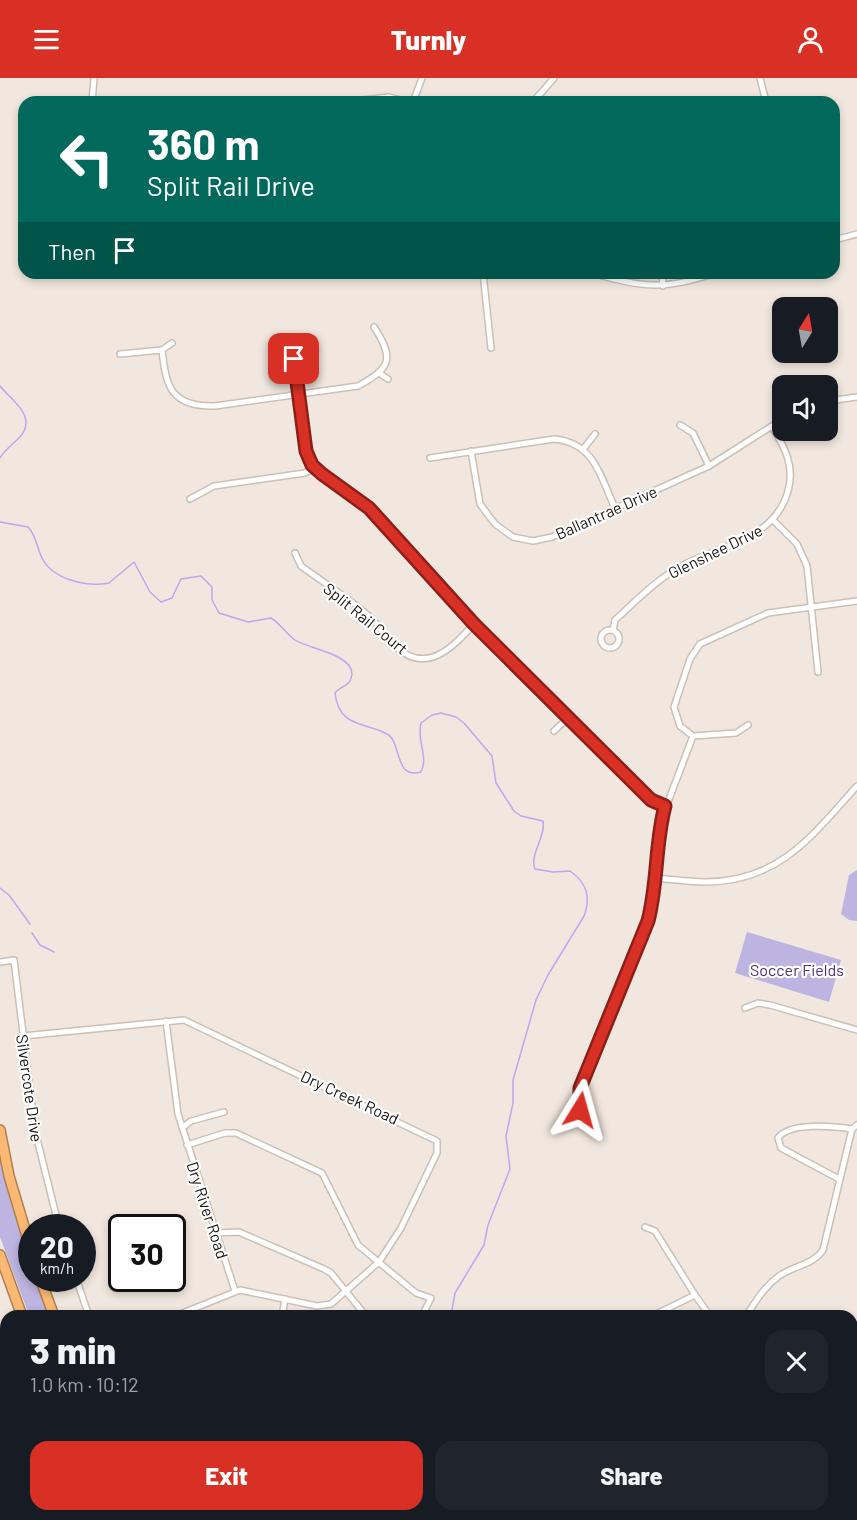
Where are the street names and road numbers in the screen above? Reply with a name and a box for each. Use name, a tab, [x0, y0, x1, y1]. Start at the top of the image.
street label: Ballantrae Drive	[552, 481, 660, 543]
street label: Glenshee Drive	[665, 520, 765, 582]
street label: Split Rail Court	[320, 578, 412, 658]
street label: Silvercote Drive	[13, 1033, 47, 1143]
street label: Dry Creek Road	[298, 1066, 402, 1128]
street label: Dry River Road	[183, 1159, 233, 1261]

